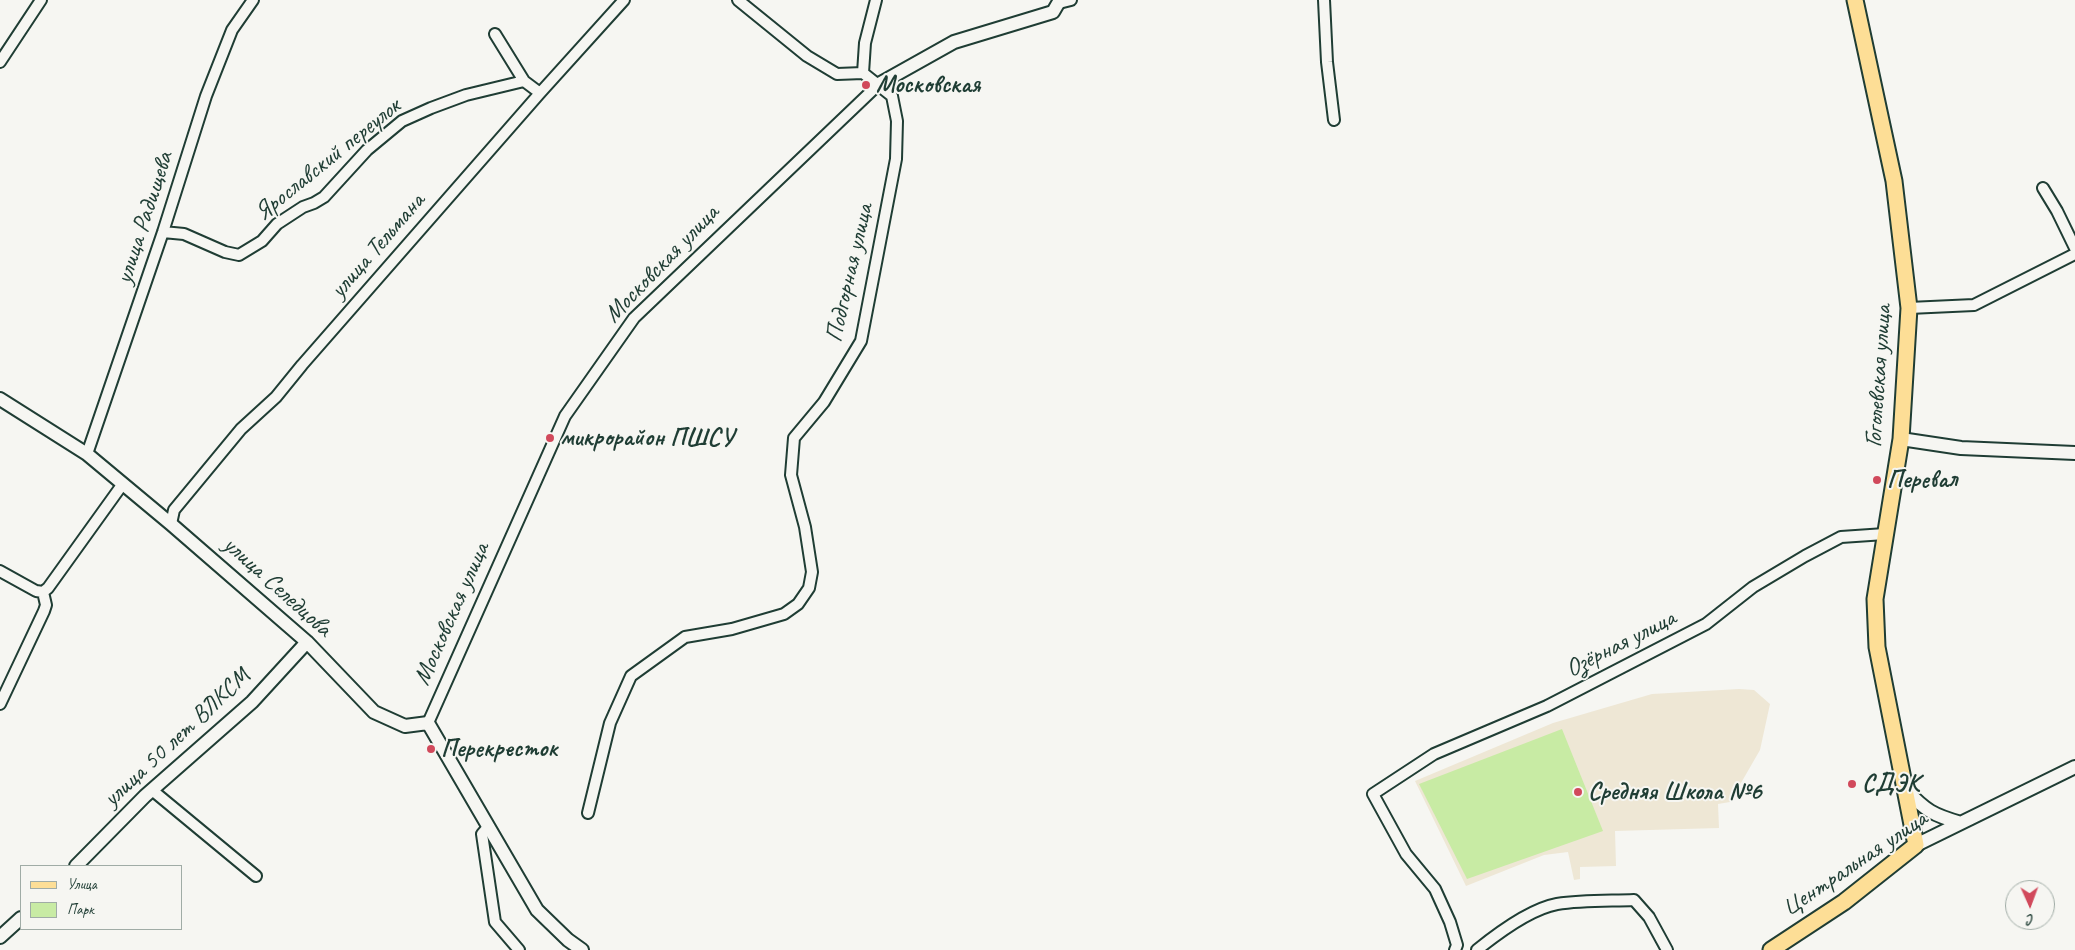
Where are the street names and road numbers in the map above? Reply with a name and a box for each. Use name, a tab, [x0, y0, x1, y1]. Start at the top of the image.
street label: Ярославский переулок	[249, 92, 407, 228]
street label: улица Радищева	[110, 148, 180, 288]
street label: улица Тельмана	[324, 187, 432, 305]
street label: Московская улица	[598, 199, 726, 329]
street label: Подгорная улица	[820, 201, 880, 345]
street label: Гоголевская улица	[1859, 304, 1899, 448]
street label: улица Селедцова	[216, 530, 338, 644]
street label: Московская улица	[407, 538, 497, 690]
street label: Озёрная улица	[1561, 603, 1681, 685]
street label: улица 50 лет ВЛКСМ	[97, 662, 257, 814]
street label: Центральная улица	[1777, 804, 1933, 924]

